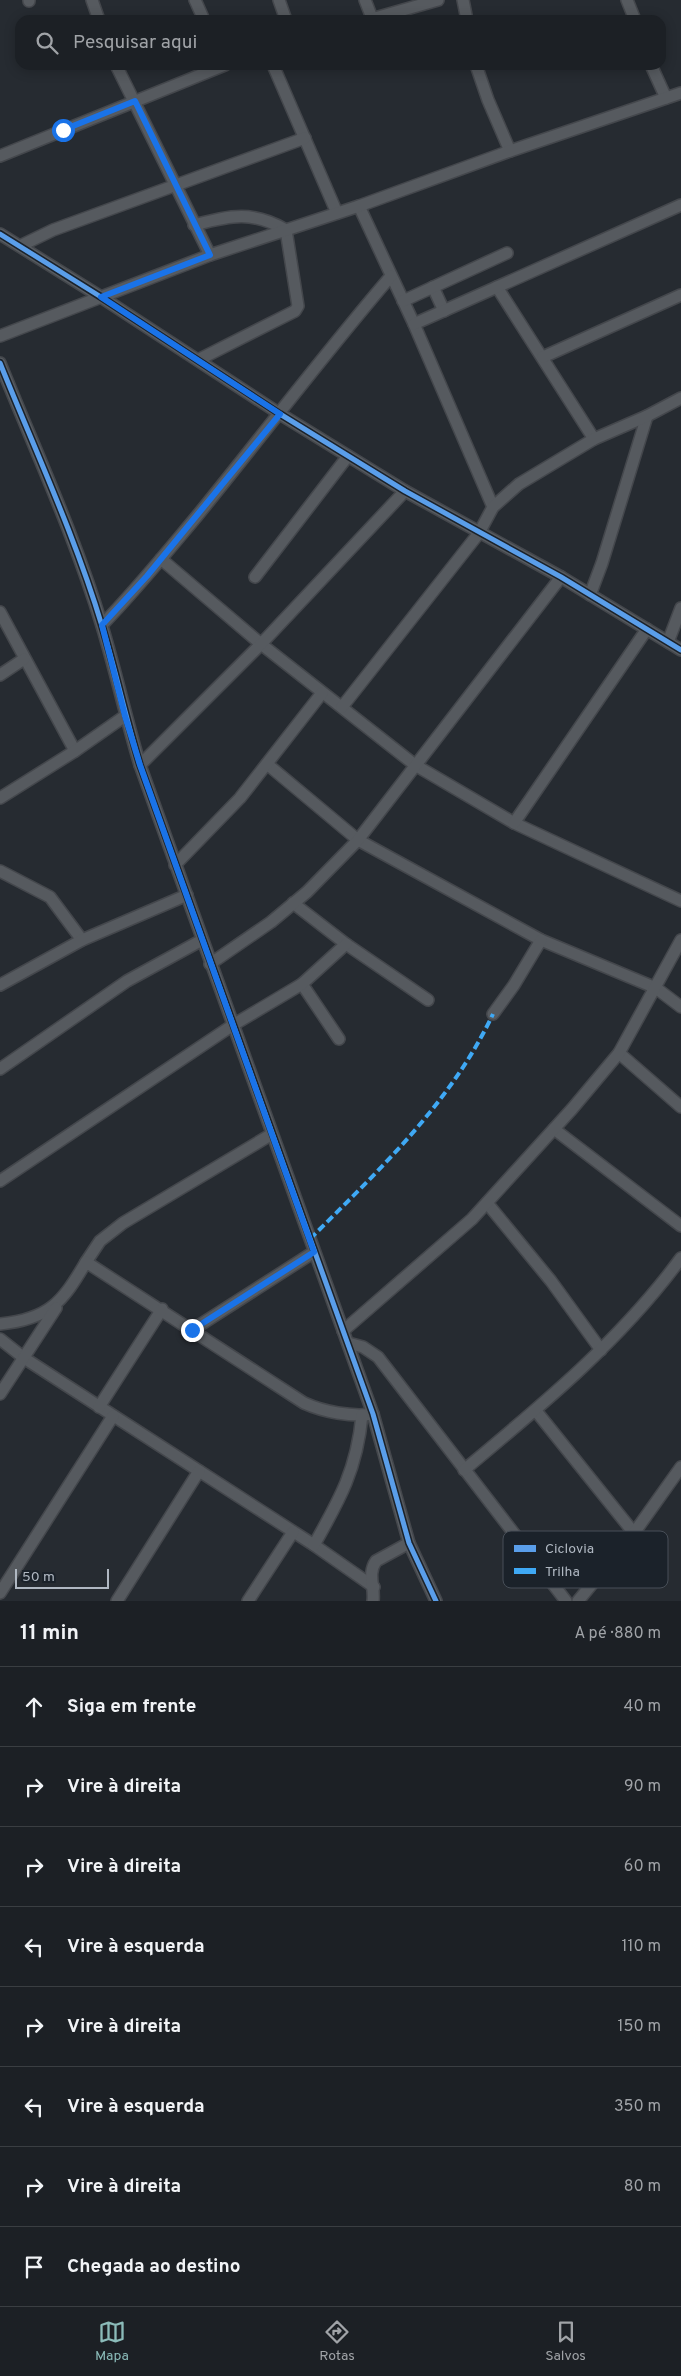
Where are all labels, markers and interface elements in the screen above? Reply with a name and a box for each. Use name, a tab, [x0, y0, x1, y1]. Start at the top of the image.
search box	[15, 15, 666, 70]
icon: search	[33, 29, 61, 57]
text: Pesquisar aqui	[73, 31, 197, 55]
route start	[52, 119, 75, 142]
route end	[181, 1319, 204, 1342]
legend	[503, 1531, 668, 1588]
text: Ciclovia	[545, 1541, 594, 1558]
text: Trilha	[545, 1564, 580, 1581]
scale bar	[15, 1566, 109, 1589]
text: 50 m	[22, 1569, 55, 1586]
text: 11 min	[20, 1620, 79, 1647]
text: A pé · 880 m	[575, 1624, 661, 1644]
icon: ahead	[20, 1693, 48, 1721]
text: Siga em frente	[67, 1695, 196, 1719]
text: 40 m	[623, 1697, 661, 1717]
icon: right	[20, 1773, 48, 1801]
text: Vire à direita	[67, 1775, 181, 1799]
text: 90 m	[624, 1777, 661, 1797]
icon: right	[20, 1853, 48, 1881]
text: Vire à direita	[67, 1855, 181, 1879]
text: 60 m	[624, 1857, 661, 1877]
icon: left	[20, 1933, 48, 1961]
text: Vire à esquerda	[67, 1935, 205, 1959]
text: 110 m	[621, 1937, 661, 1957]
icon: right	[20, 2013, 48, 2041]
text: Vire à direita	[67, 2015, 181, 2039]
text: 150 m	[618, 2017, 661, 2037]
icon: left	[20, 2093, 48, 2121]
text: Vire à esquerda	[67, 2095, 205, 2119]
text: 350 m	[614, 2097, 661, 2117]
icon: right	[20, 2173, 48, 2201]
text: Vire à direita	[67, 2175, 181, 2199]
text: 80 m	[624, 2177, 661, 2197]
icon: arrive	[20, 2253, 48, 2281]
text: Chegada ao destino	[67, 2255, 241, 2279]
tab: Mapa	[95, 2318, 129, 2365]
tab: Rotas	[319, 2318, 355, 2365]
tab: Salvos	[545, 2318, 586, 2365]

